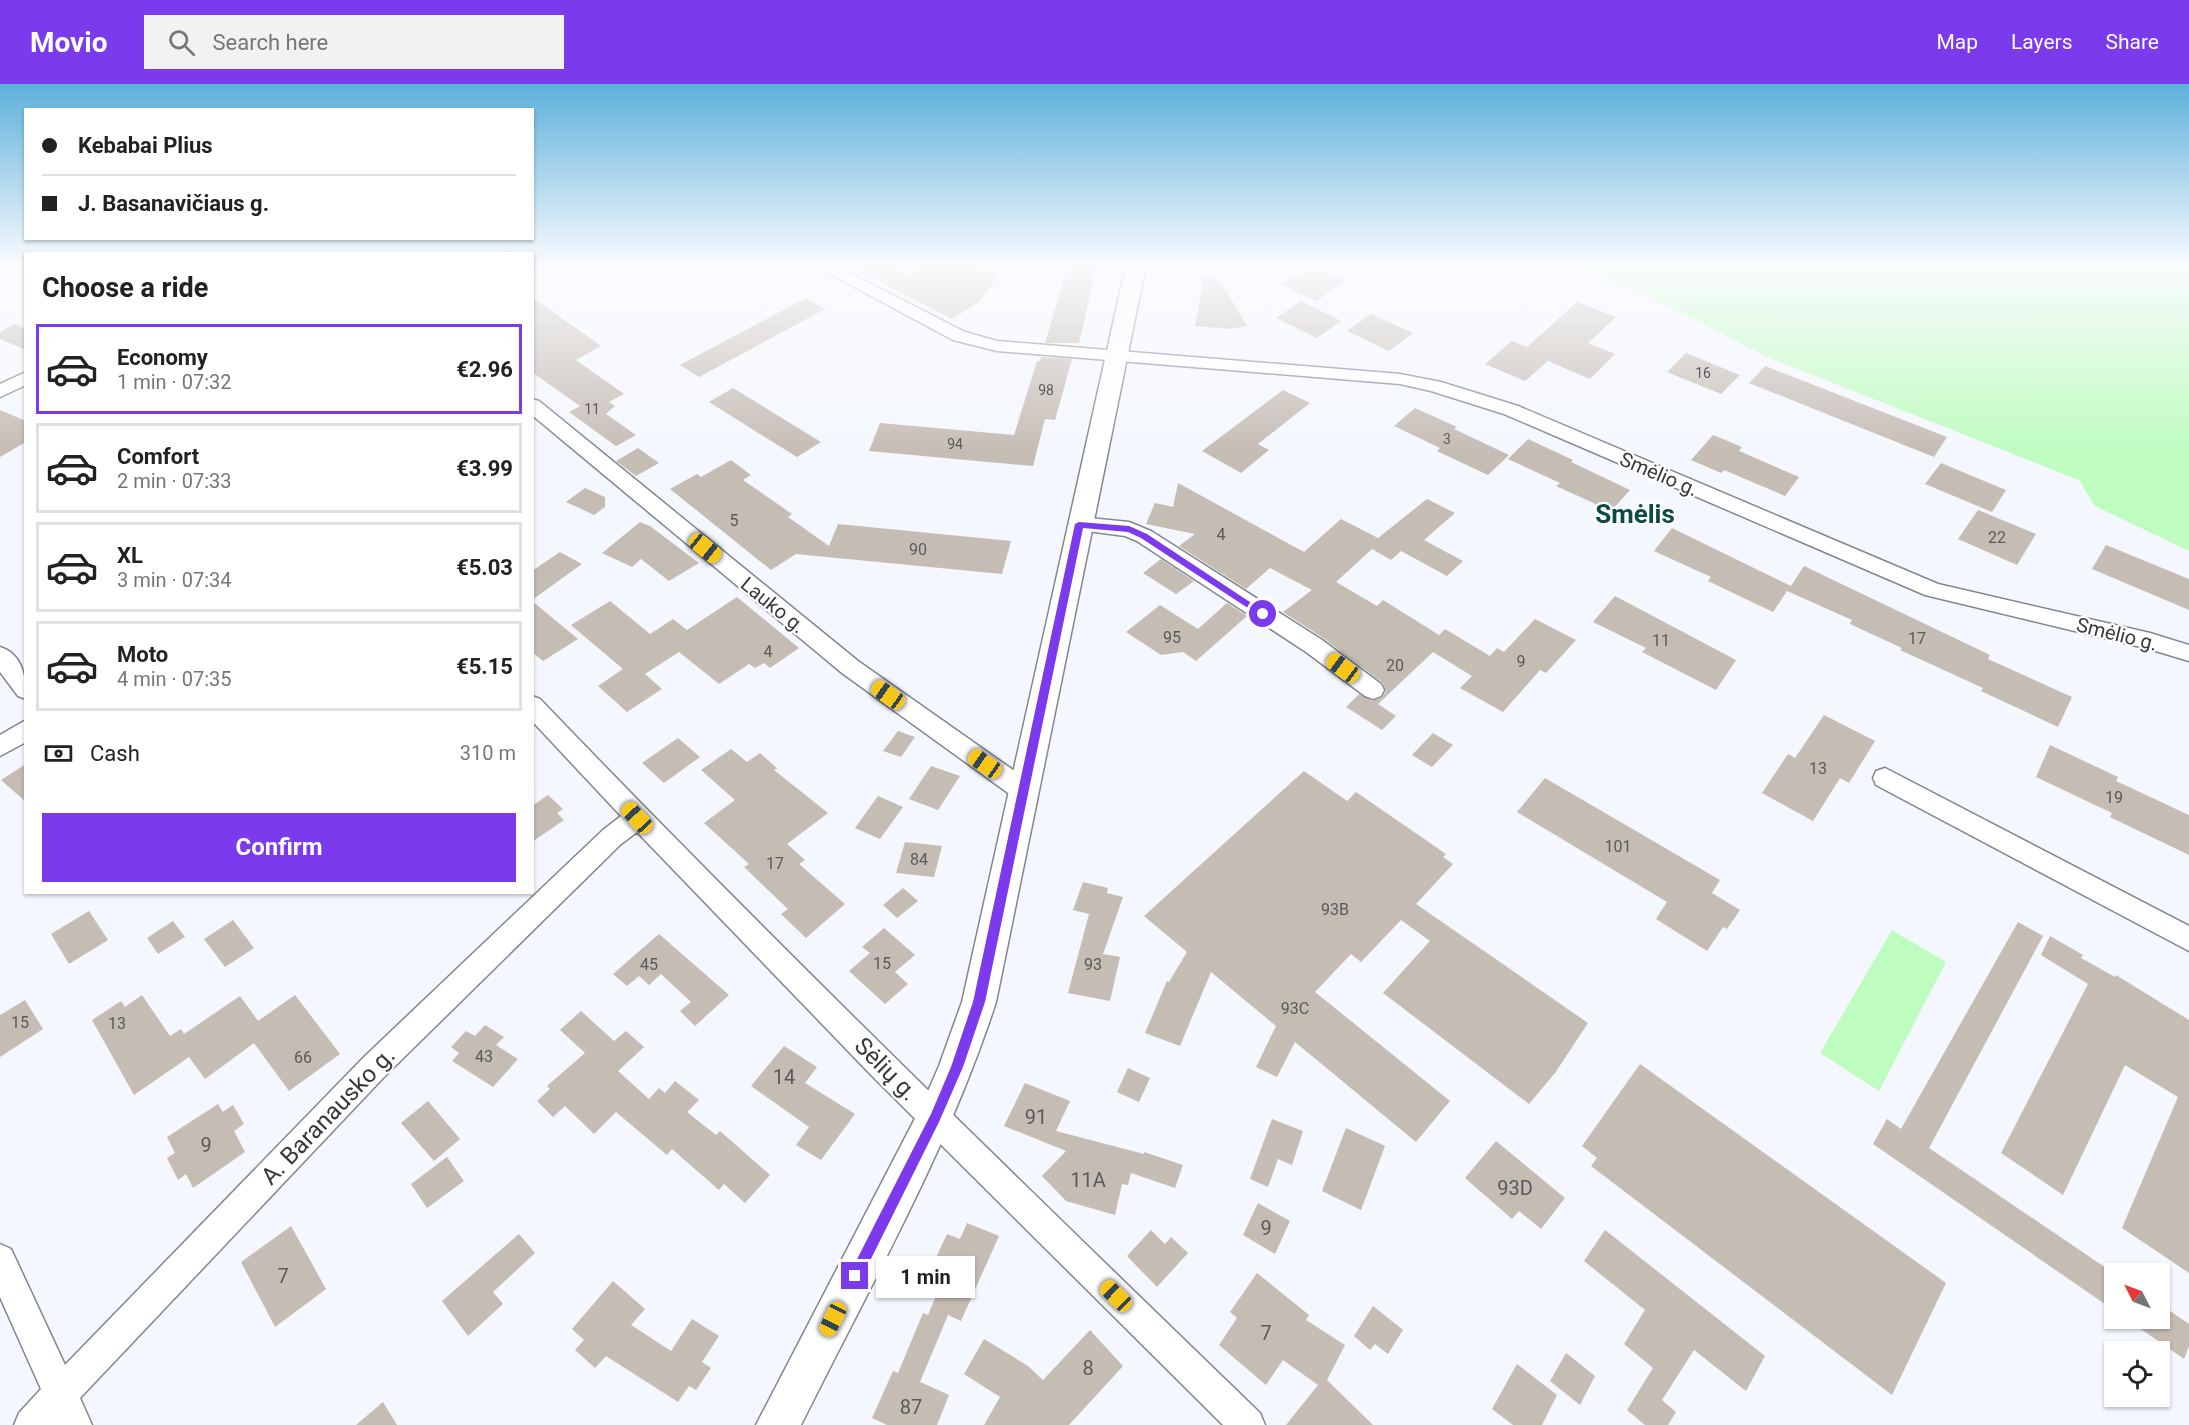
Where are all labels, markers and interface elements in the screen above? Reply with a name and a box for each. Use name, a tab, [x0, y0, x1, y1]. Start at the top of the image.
search box	[144, 15, 564, 69]
text: Movio	[30, 26, 108, 59]
icon: search	[165, 26, 198, 59]
text: Search here	[213, 30, 328, 55]
text: Map	[1936, 30, 1978, 54]
text: Layers	[2011, 30, 2072, 54]
text: Share	[2105, 30, 2159, 54]
text: Kebabai Plius	[78, 133, 213, 158]
text: J. Basanavičiaus g.	[78, 191, 269, 216]
text: Choose a ride	[42, 272, 208, 304]
icon: car	[45, 342, 99, 396]
text: Economy	[117, 345, 208, 370]
text: €2.96	[456, 357, 513, 382]
house number: 16	[1695, 365, 1711, 381]
text: 1 min · 07:32	[117, 370, 232, 394]
house number: 98	[1038, 382, 1054, 398]
house number: 11	[584, 401, 600, 417]
house number: 3	[1443, 431, 1451, 447]
house number: 94	[947, 436, 963, 452]
icon: car	[45, 441, 99, 495]
text: Comfort	[117, 444, 199, 469]
street label: Smėlio g.	[1616, 447, 1702, 501]
text: €3.99	[456, 456, 513, 481]
text: 2 min · 07:33	[117, 469, 232, 493]
district label: Smėlis	[1595, 499, 1675, 529]
house number: 5	[730, 511, 739, 530]
house number: 4	[1217, 525, 1226, 544]
house number: 22	[1988, 528, 2006, 547]
car	[685, 530, 725, 566]
icon: car	[45, 540, 99, 594]
house number: 90	[909, 540, 927, 559]
text: XL	[117, 543, 143, 568]
text: €5.03	[456, 555, 513, 580]
text: 3 min · 07:34	[117, 568, 232, 592]
street label: Lauko g.	[736, 572, 810, 638]
route start	[1249, 600, 1276, 627]
street label: Smėlio g.	[2074, 612, 2160, 656]
house number: 95	[1163, 628, 1181, 647]
house number: 17	[1908, 629, 1926, 648]
house number: 11	[1652, 631, 1670, 650]
icon: car	[45, 639, 99, 693]
text: Moto	[117, 642, 168, 667]
house number: 4	[764, 642, 773, 661]
car	[1323, 650, 1363, 686]
house number: 9	[1517, 652, 1526, 671]
text: €5.15	[456, 654, 513, 679]
house number: 20	[1386, 656, 1404, 675]
text: 4 min · 07:35	[117, 667, 232, 691]
car	[868, 677, 908, 713]
icon: cash	[42, 737, 75, 770]
text: Cash	[90, 741, 140, 766]
text: 310 m	[460, 741, 516, 765]
car	[965, 746, 1005, 782]
house number: 13	[1809, 759, 1827, 778]
house number: 19	[2105, 788, 2123, 807]
car	[618, 799, 656, 837]
button: Confirm	[42, 813, 516, 882]
house number: 101	[1605, 837, 1631, 856]
house number: 84	[910, 850, 928, 869]
house number: 17	[766, 854, 784, 873]
house number: 93B	[1321, 900, 1349, 919]
house number: 15	[873, 954, 891, 973]
house number: 45	[640, 955, 658, 974]
house number: 93	[1084, 955, 1102, 974]
house number: 93C	[1281, 999, 1309, 1018]
house number: 15	[11, 1013, 29, 1032]
house number: 13	[108, 1014, 126, 1033]
street label: Sėlių g.	[849, 1032, 923, 1106]
street label: A. Baranausko g.	[255, 1041, 401, 1191]
house number: 43	[475, 1047, 493, 1066]
house number: 66	[294, 1048, 312, 1067]
house number: 14	[773, 1065, 795, 1089]
house number: 91	[1025, 1105, 1047, 1129]
house number: 9	[200, 1133, 212, 1157]
house number: 11A	[1070, 1168, 1106, 1192]
house number: 93D	[1497, 1176, 1533, 1200]
house number: 9	[1260, 1216, 1272, 1240]
callout: 1 min	[876, 1255, 975, 1297]
route end	[841, 1262, 868, 1289]
north arrow	[2104, 1263, 2170, 1329]
map controls	[2104, 1263, 2170, 1407]
house number: 7	[277, 1264, 289, 1288]
text: 1 min	[900, 1265, 951, 1289]
car	[1097, 1277, 1135, 1315]
car	[817, 1299, 849, 1339]
house number: 7	[1260, 1321, 1272, 1345]
button: locate	[2104, 1341, 2170, 1407]
house number: 8	[1082, 1356, 1094, 1380]
house number: 87	[900, 1395, 922, 1419]

